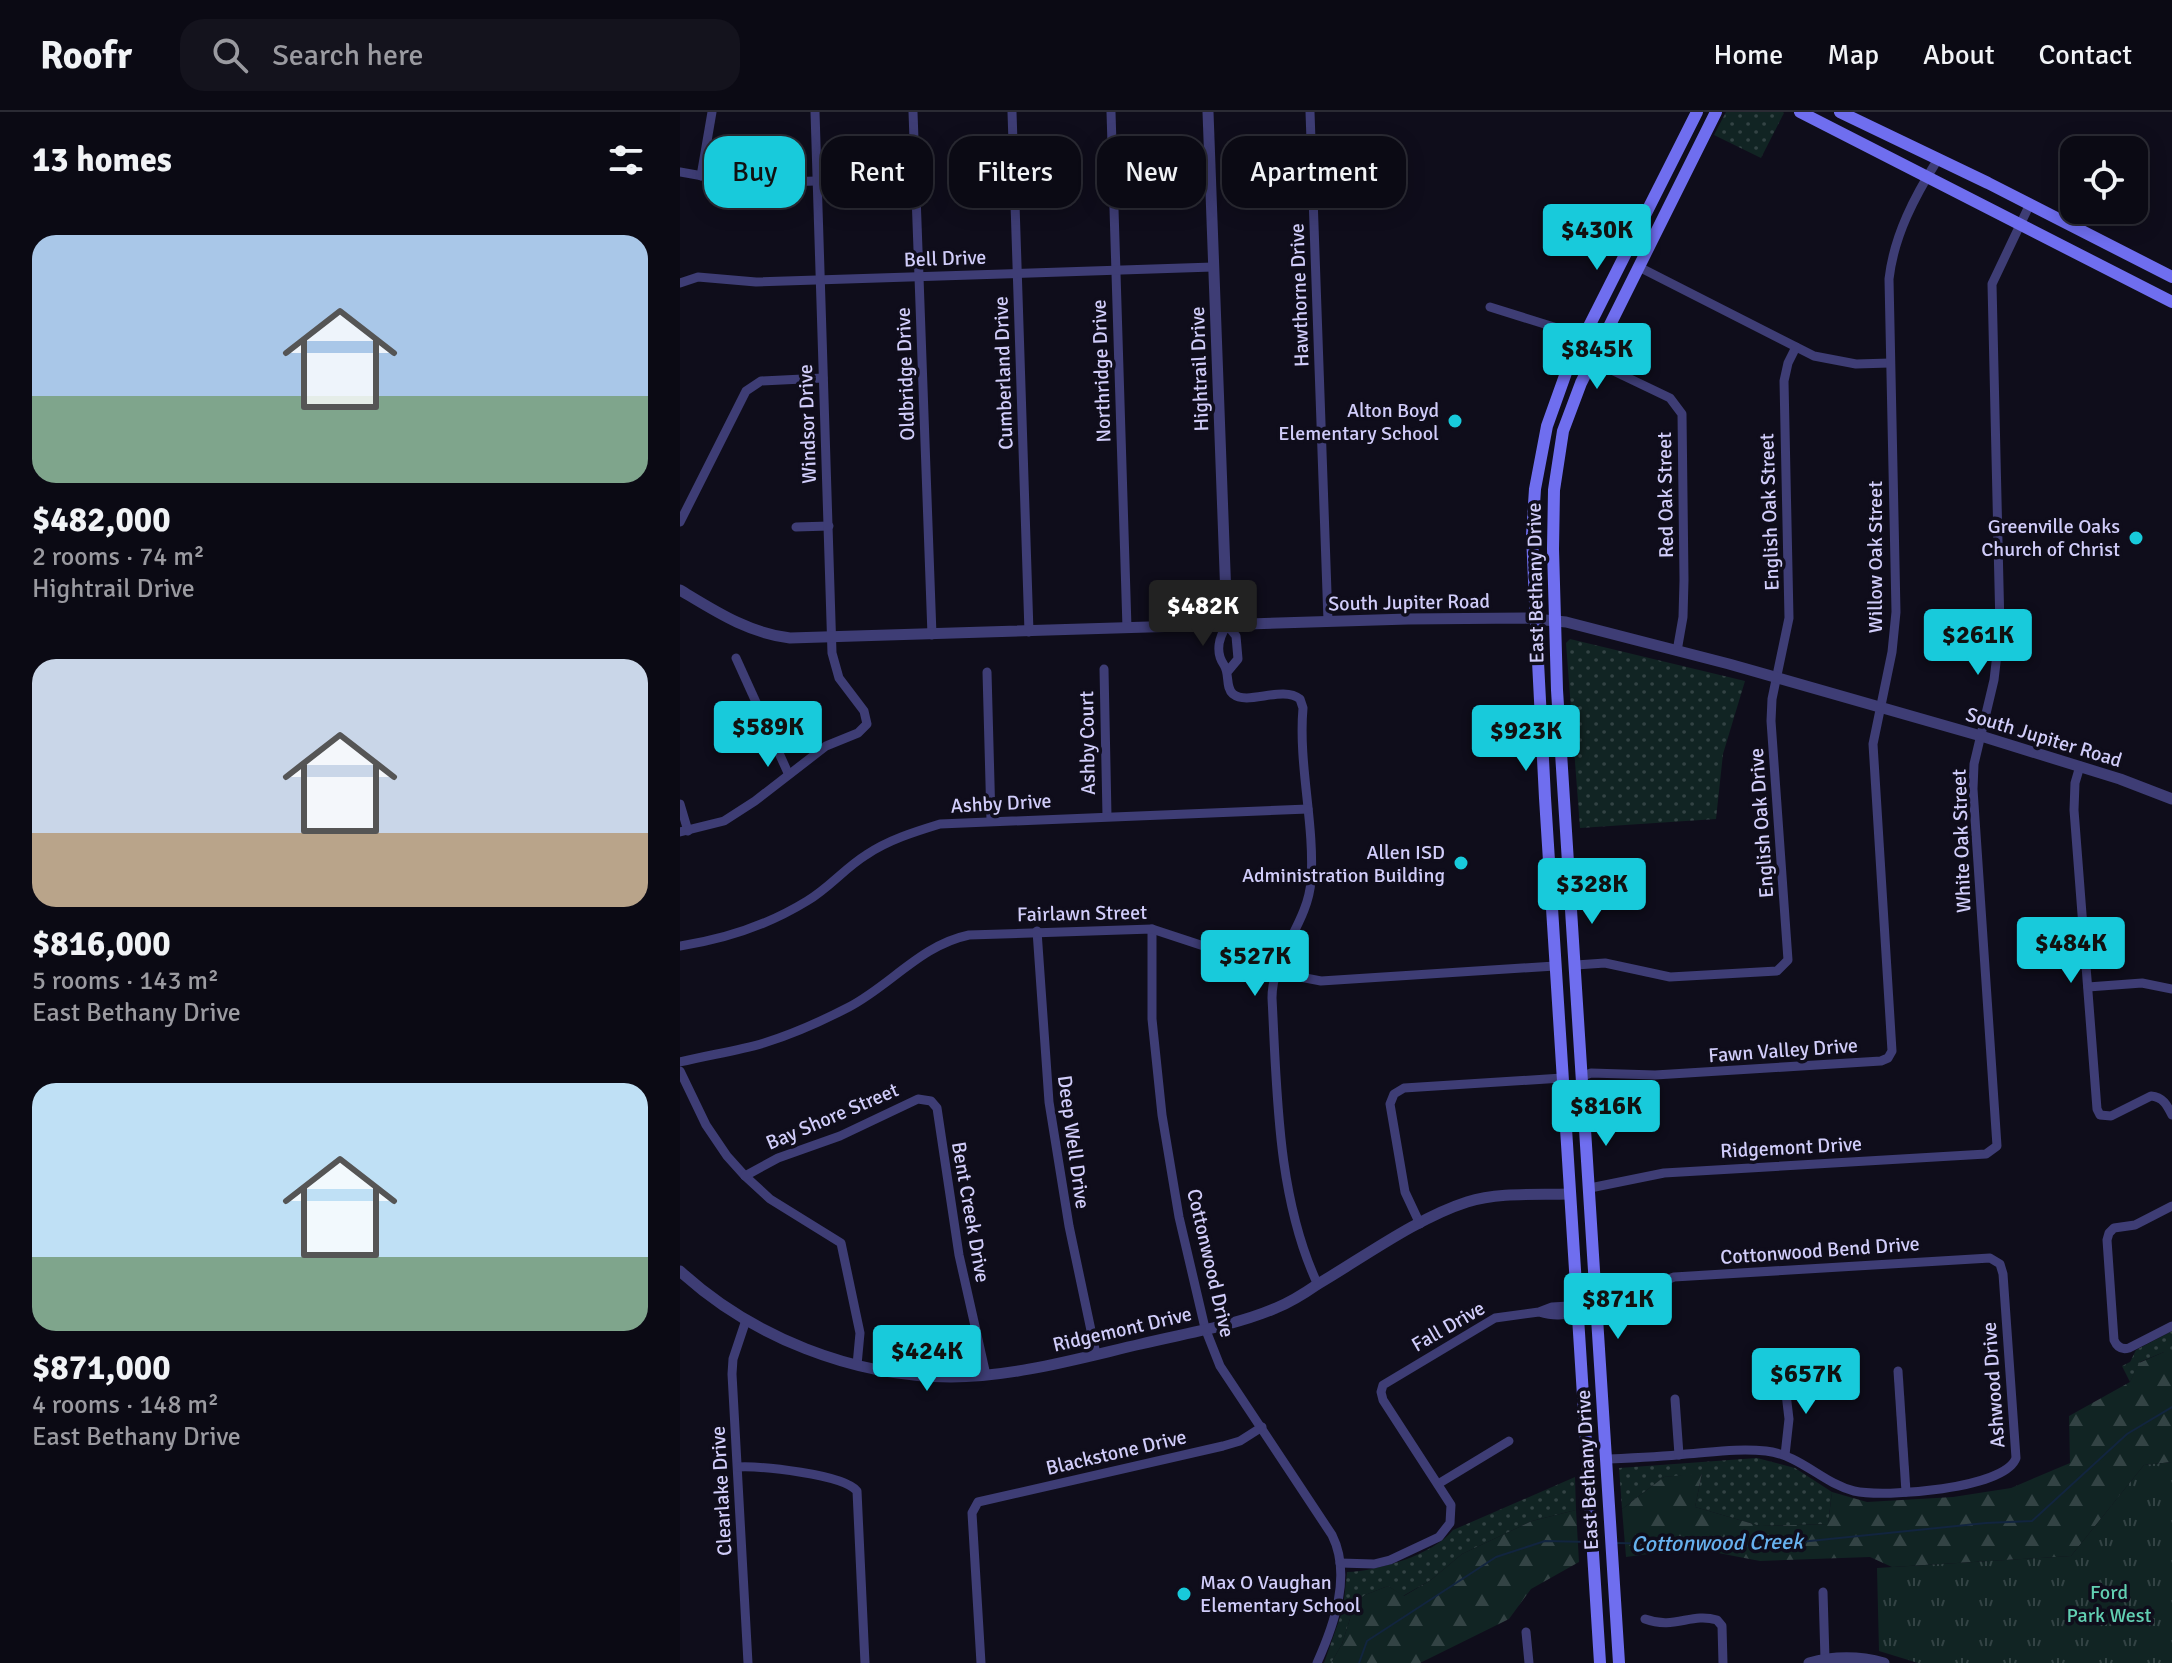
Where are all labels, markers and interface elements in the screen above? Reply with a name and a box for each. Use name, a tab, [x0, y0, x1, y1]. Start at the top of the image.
search box	[180, 19, 740, 91]
text: Roofr	[40, 32, 132, 79]
icon: search	[208, 33, 252, 77]
text: Search here	[272, 37, 423, 74]
text: Home	[1714, 38, 1783, 72]
text: Map	[1827, 38, 1879, 72]
text: About	[1923, 38, 1995, 72]
text: Contact	[2039, 38, 2132, 72]
chip: Buy	[704, 136, 805, 208]
chip: Rent	[821, 136, 933, 208]
chip: Filters	[949, 136, 1081, 208]
chip: New	[1097, 136, 1206, 208]
chip: Apartment	[1222, 136, 1406, 208]
map controls	[2060, 136, 2148, 224]
button: locate	[2060, 136, 2148, 224]
icon: filters	[604, 138, 648, 182]
text: 13 homes	[32, 139, 172, 181]
pin: $430K	[1541, 204, 1653, 272]
text: $430K	[1561, 214, 1633, 246]
street label: Hawthorne Drive	[1284, 223, 1315, 367]
street label: Bell Drive	[903, 245, 987, 272]
icon: home	[268, 287, 412, 431]
street label: Cumberland Drive	[988, 296, 1019, 450]
street label: Northridge Drive	[1087, 299, 1116, 443]
street label: Hightrail Drive	[1185, 306, 1214, 432]
street label: Oldbridge Drive	[891, 307, 920, 441]
pin: $845K	[1541, 323, 1653, 391]
text: $845K	[1561, 333, 1633, 365]
street label: Windsor Drive	[793, 364, 822, 484]
place label: Alton Boyd Elementary School	[1278, 398, 1439, 446]
marker: Alton Boyd Elementary School	[1446, 412, 1464, 430]
street label: Red Oak Street	[1652, 432, 1679, 558]
street label: English Oak Street	[1754, 433, 1785, 591]
street label: Willow Oak Street	[1863, 481, 1888, 633]
text: $482,000	[32, 499, 171, 541]
street label: East Bethany Drive	[1522, 502, 1549, 664]
place label: Greenville Oaks Church of Christ	[1981, 514, 2120, 562]
marker: Greenville Oaks Church of Christ	[2127, 529, 2145, 547]
text: 2 rooms · 74 m²	[32, 541, 205, 573]
text: Hightrail Drive	[32, 573, 195, 605]
pin: $482K	[1147, 580, 1259, 648]
street label: South Jupiter Road	[1328, 589, 1490, 616]
text: $482K	[1167, 590, 1239, 622]
pin: $261K	[1922, 609, 2034, 677]
text: $261K	[1942, 619, 2014, 651]
street label: Ashby Court	[1074, 691, 1101, 795]
pin: $589K	[712, 701, 824, 769]
street label: South Jupiter Road	[1963, 702, 2125, 773]
pin: $923K	[1470, 705, 1582, 773]
icon: home	[268, 711, 412, 855]
text: $589K	[732, 711, 804, 743]
text: $923K	[1490, 715, 1562, 747]
street label: English Oak Drive	[1744, 747, 1779, 899]
street label: White Oak Street	[1946, 769, 1977, 913]
street label: Ashby Drive	[950, 788, 1052, 819]
place label: Allen ISD Administration Building	[1242, 840, 1445, 888]
marker: Allen ISD Administration Building	[1452, 854, 1470, 872]
pin: $328K	[1536, 858, 1648, 926]
text: $328K	[1556, 868, 1628, 900]
street label: Fairlawn Street	[1017, 900, 1147, 927]
pin: $484K	[2015, 917, 2127, 985]
text: $816,000	[32, 923, 171, 965]
text: $484K	[2035, 927, 2107, 959]
pin: $527K	[1199, 930, 1311, 998]
text: $527K	[1219, 940, 1291, 972]
text: 5 rooms · 143 m²	[32, 965, 219, 997]
text: East Bethany Drive	[32, 997, 241, 1029]
street label: Fawn Valley Drive	[1707, 1033, 1859, 1068]
street label: Deep Well Drive	[1052, 1074, 1095, 1211]
street label: Bay Shore Street	[762, 1077, 902, 1156]
pin: $816K	[1550, 1080, 1662, 1148]
text: $816K	[1570, 1090, 1642, 1122]
street label: Ridgemont Drive	[1719, 1131, 1863, 1164]
icon: home	[268, 1135, 412, 1279]
street label: Bent Creek Drive	[946, 1140, 995, 1285]
street label: Cottonwood Drive	[1181, 1186, 1240, 1340]
street label: Cottonwood Bend Drive	[1720, 1231, 1921, 1270]
pin: $871K	[1562, 1273, 1674, 1341]
text: $871K	[1582, 1283, 1654, 1315]
street label: Fall Drive	[1407, 1295, 1489, 1357]
street label: Ridgemont Drive	[1050, 1301, 1194, 1358]
street label: Ashwood Drive	[1977, 1321, 2010, 1449]
pin: $424K	[871, 1325, 983, 1393]
text: $424K	[891, 1335, 963, 1367]
text: $871,000	[32, 1347, 171, 1389]
pin: $657K	[1750, 1348, 1862, 1416]
text: $657K	[1770, 1358, 1842, 1390]
text: 4 rooms · 148 m²	[32, 1389, 219, 1421]
street label: East Bethany Drive	[1571, 1389, 1604, 1551]
text: East Bethany Drive	[32, 1421, 241, 1453]
street label: Blackstone Drive	[1043, 1424, 1189, 1481]
street label: Clearlake Drive	[706, 1425, 737, 1557]
water label: Cottonwood Creek	[1631, 1527, 1805, 1557]
place label: Max O Vaughan Elementary School	[1200, 1570, 1361, 1618]
park label: Ford Park West	[2067, 1580, 2151, 1628]
marker: Max O Vaughan Elementary School	[1175, 1585, 1193, 1603]

